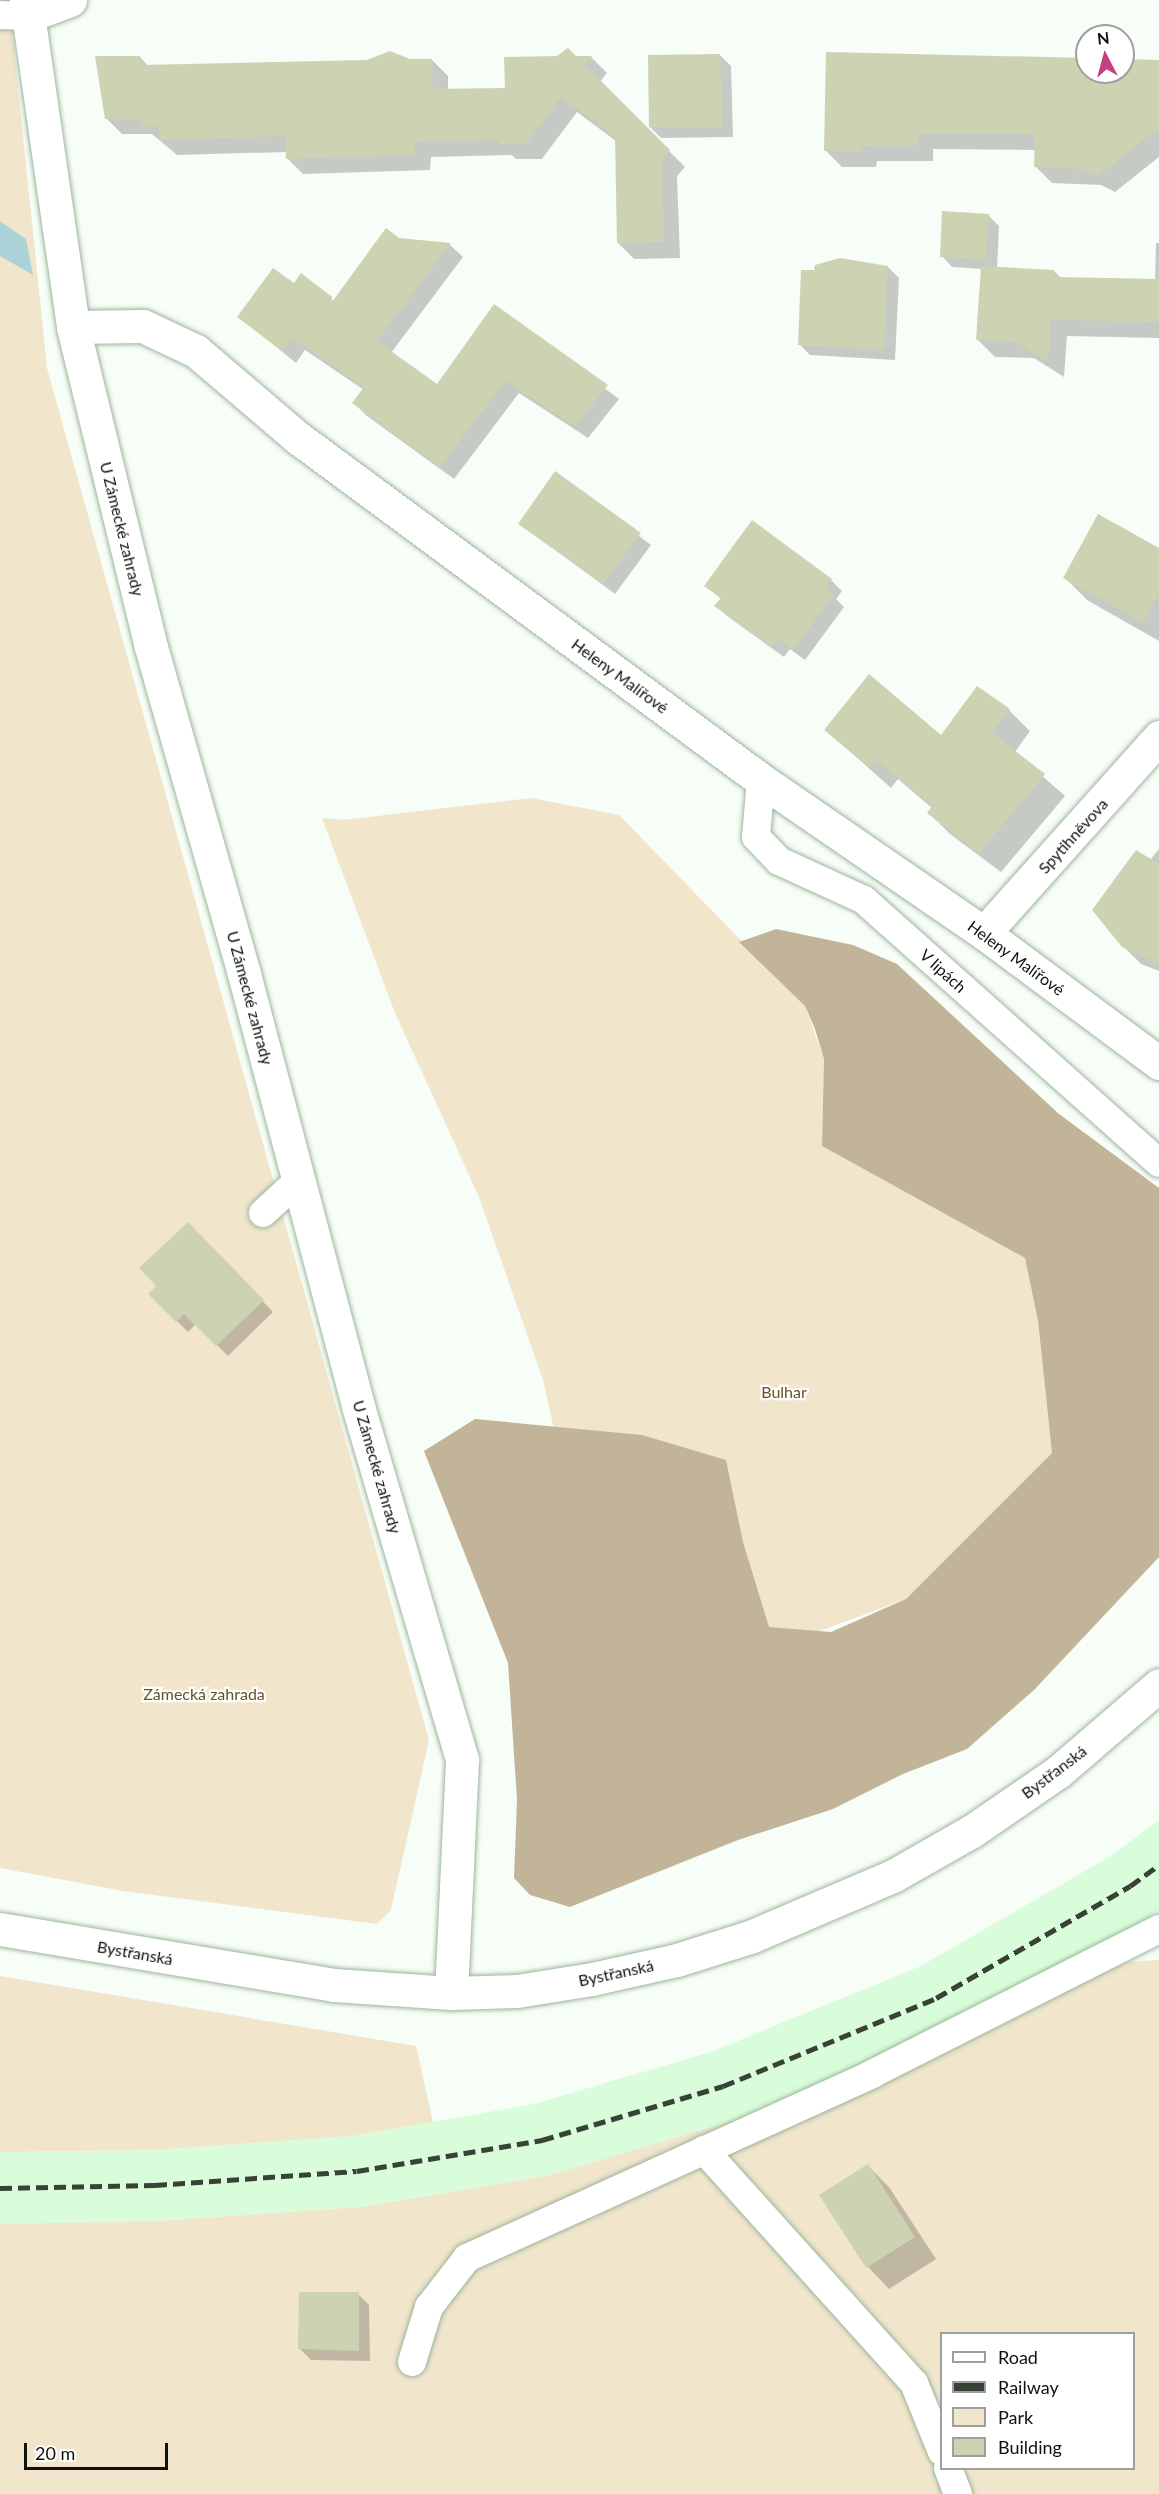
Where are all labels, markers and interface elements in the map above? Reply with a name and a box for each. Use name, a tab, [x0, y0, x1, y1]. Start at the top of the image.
north arrow	[1075, 24, 1135, 84]
text: N	[1096, 27, 1110, 48]
street label: U Zámecké zahrady	[96, 460, 148, 598]
street label: Heleny Malířové	[568, 634, 672, 718]
street label: Spytihněvova	[1034, 794, 1112, 878]
street label: Heleny Malířové	[964, 916, 1068, 1000]
street label: U Zámecké zahrady	[223, 929, 277, 1067]
street label: V lipách	[916, 945, 970, 997]
park label: Bulhar	[761, 1382, 807, 1402]
street label: U Zámecké zahrady	[349, 1398, 405, 1536]
park label: Zámecká zahrada	[143, 1684, 265, 1704]
street label: Bystřanská	[1018, 1741, 1090, 1803]
street label: Bystřanská	[96, 1937, 174, 1969]
street label: Bystřanská	[577, 1956, 655, 1990]
legend	[940, 2332, 1135, 2470]
text: Road	[998, 2346, 1038, 2368]
text: Railway	[998, 2376, 1059, 2398]
text: Park	[998, 2406, 1033, 2428]
scale bar	[27, 2431, 171, 2469]
text: Building	[998, 2436, 1062, 2458]
text: 20 m	[35, 2442, 75, 2464]

